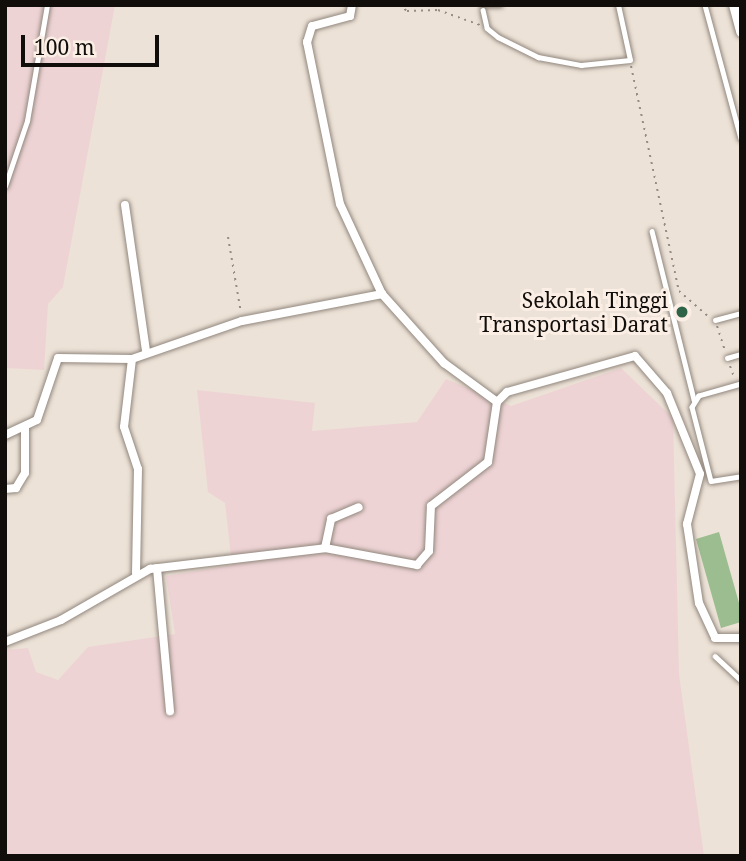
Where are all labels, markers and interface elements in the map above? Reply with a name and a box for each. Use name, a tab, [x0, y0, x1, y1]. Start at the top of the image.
scale bar	[24, 21, 163, 65]
text: 100 m	[34, 33, 95, 61]
place label: Sekolah Tinggi Transportasi Darat	[479, 287, 668, 337]
marker: Sekolah Tinggi Transportasi Darat	[674, 304, 690, 320]

